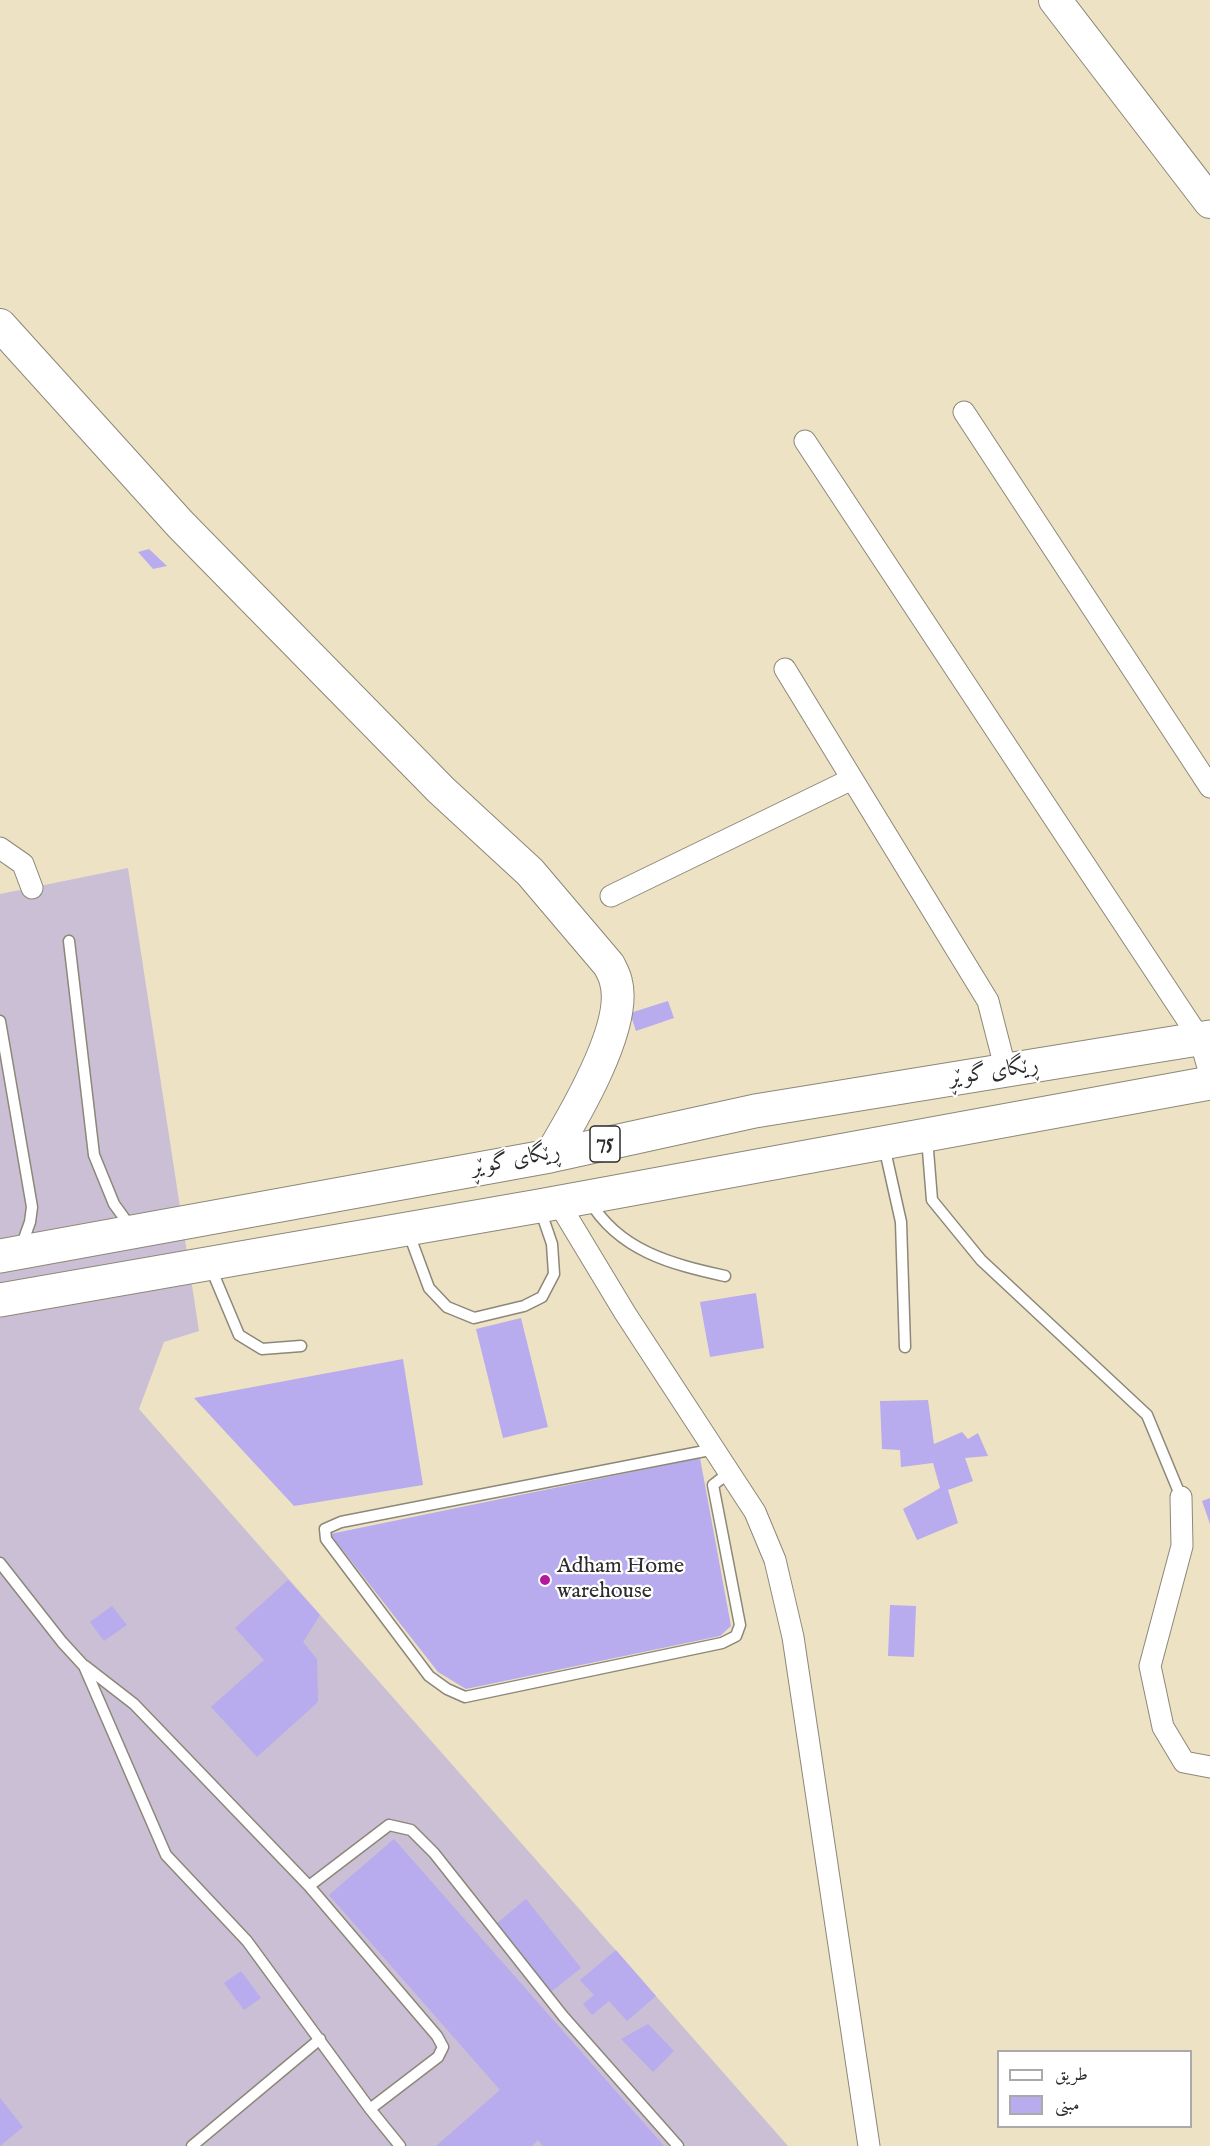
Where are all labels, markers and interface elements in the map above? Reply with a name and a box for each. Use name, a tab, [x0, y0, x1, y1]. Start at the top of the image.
street label: ڕێگای گوێڕ	[948, 1053, 1040, 1093]
road number: 75	[590, 1126, 620, 1162]
street label: ڕێگای گوێڕ	[469, 1139, 563, 1183]
place label: Adham Home warehouse	[557, 1554, 684, 1606]
marker: Adham Home warehouse	[538, 1573, 552, 1587]
legend	[997, 2050, 1192, 2128]
text: طريق	[1055, 2064, 1088, 2087]
text: مبنى	[1055, 2094, 1080, 2117]

